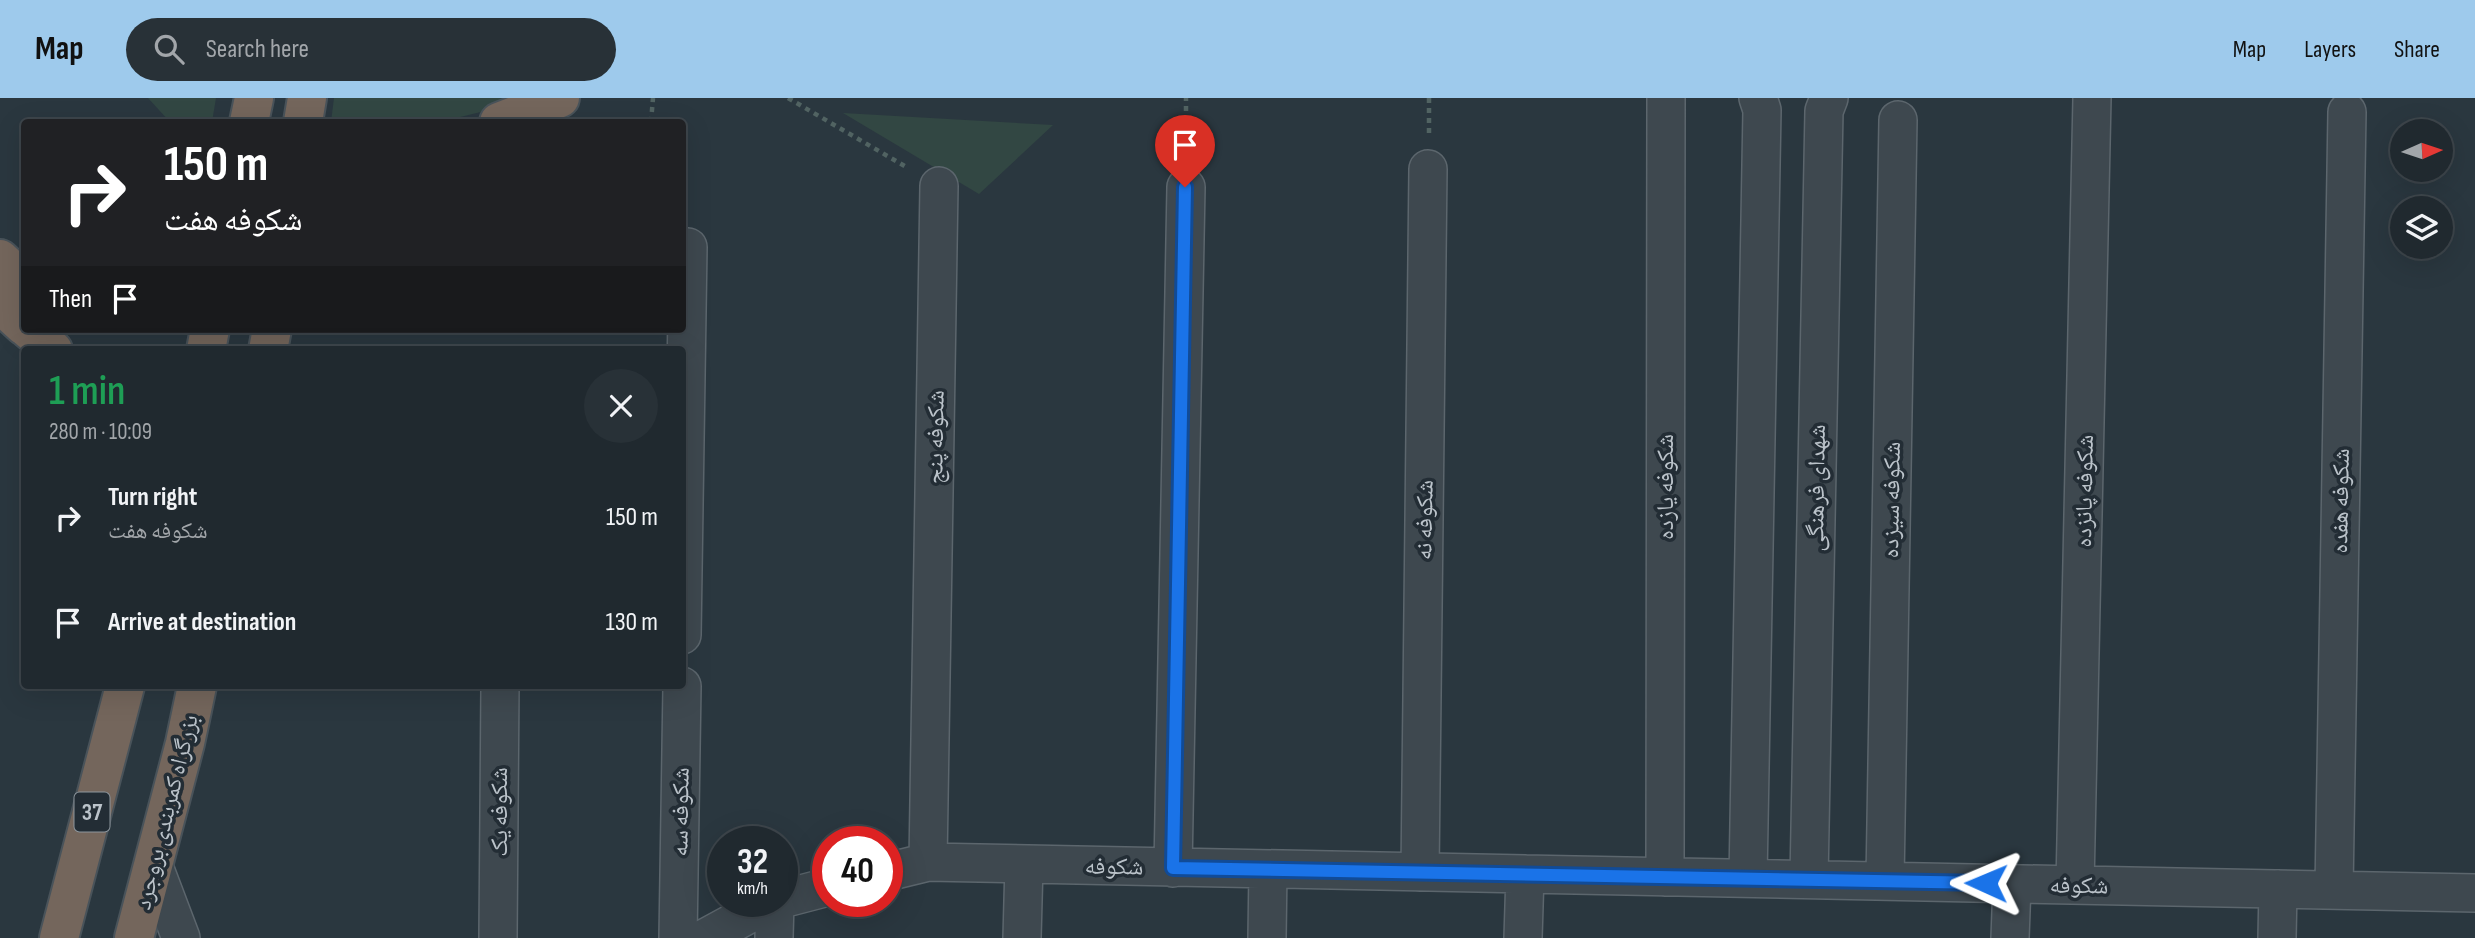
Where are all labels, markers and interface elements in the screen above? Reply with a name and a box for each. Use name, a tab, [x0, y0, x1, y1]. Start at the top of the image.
search box	[126, 18, 616, 81]
text: Map	[35, 29, 84, 69]
icon: search	[150, 30, 188, 68]
text: Search here	[206, 34, 309, 65]
text: Map	[2233, 35, 2266, 64]
text: Layers	[2304, 35, 2356, 64]
text: Share	[2394, 35, 2440, 64]
pin	[1155, 115, 1215, 187]
north arrow	[2390, 119, 2454, 182]
map controls	[2390, 119, 2453, 259]
icon: arrive	[1166, 126, 1204, 164]
text: 150 m	[164, 136, 268, 195]
icon: right	[49, 147, 140, 238]
button: layers	[2390, 196, 2453, 259]
text: شکوفه هفت	[164, 201, 303, 240]
icon: arrive	[106, 280, 144, 318]
text: Then	[49, 284, 92, 315]
text: 1 min	[49, 366, 125, 417]
button: close	[584, 369, 658, 443]
street label: شکوفه پنج	[920, 390, 951, 484]
text: 280 m · 10:09	[49, 418, 152, 446]
street label: شهدای فرهنگی	[1801, 424, 1832, 552]
street label: شکوفه یازده	[1651, 434, 1680, 540]
street label: شکوفه پانزده	[2069, 434, 2100, 548]
street label: شکوفه سیزده	[1876, 441, 1907, 559]
street label: شکوفه هفده	[2325, 448, 2356, 554]
street label: شکوفه نه	[1409, 480, 1440, 560]
text: Turn right	[108, 482, 197, 513]
icon: right	[49, 499, 87, 537]
text: 150 m	[606, 502, 658, 533]
text: شکوفه هفت	[108, 517, 208, 545]
icon: arrive	[49, 604, 87, 642]
text: Arrive at destination	[108, 607, 296, 638]
text: 130 m	[606, 607, 658, 638]
street label: بزرگراه کمربندی بروجرد	[128, 712, 205, 913]
street label: شکوفه یک	[485, 767, 514, 857]
street label: شکوفه سه	[665, 767, 696, 857]
road number: 37	[74, 792, 110, 832]
speed limit sign: 40	[812, 826, 903, 917]
text: 32	[737, 841, 768, 884]
position arrow	[1949, 846, 2023, 920]
street label: شکوفه	[1084, 851, 1144, 882]
street label: شکوفه	[2049, 870, 2109, 901]
text: km/h	[737, 878, 768, 899]

